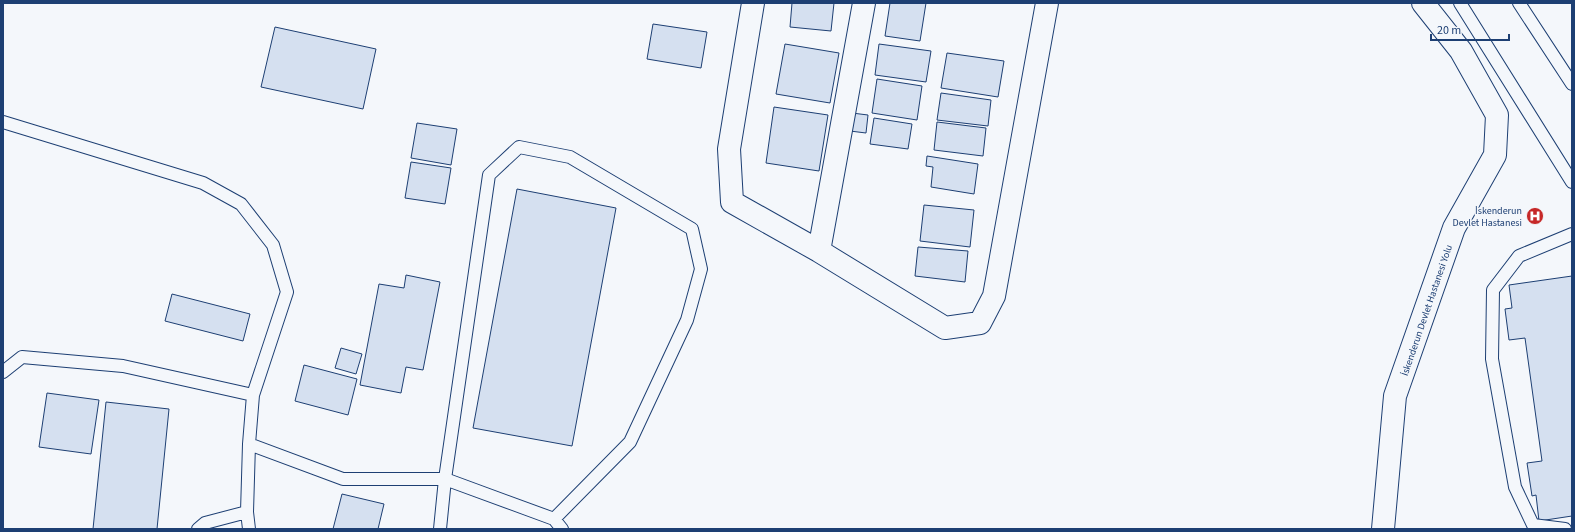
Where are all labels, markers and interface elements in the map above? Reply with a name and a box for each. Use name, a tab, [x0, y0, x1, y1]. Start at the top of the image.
scale bar	[1431, 16, 1509, 42]
text: 20 m	[1437, 22, 1461, 39]
place label: İskenderun Devlet Hastanesi	[1453, 204, 1522, 230]
hospital icon: İskenderun Devlet Hastanesi	[1525, 206, 1545, 226]
street label: İskenderun Devlet Hastanesi Yolu	[1398, 243, 1456, 378]

